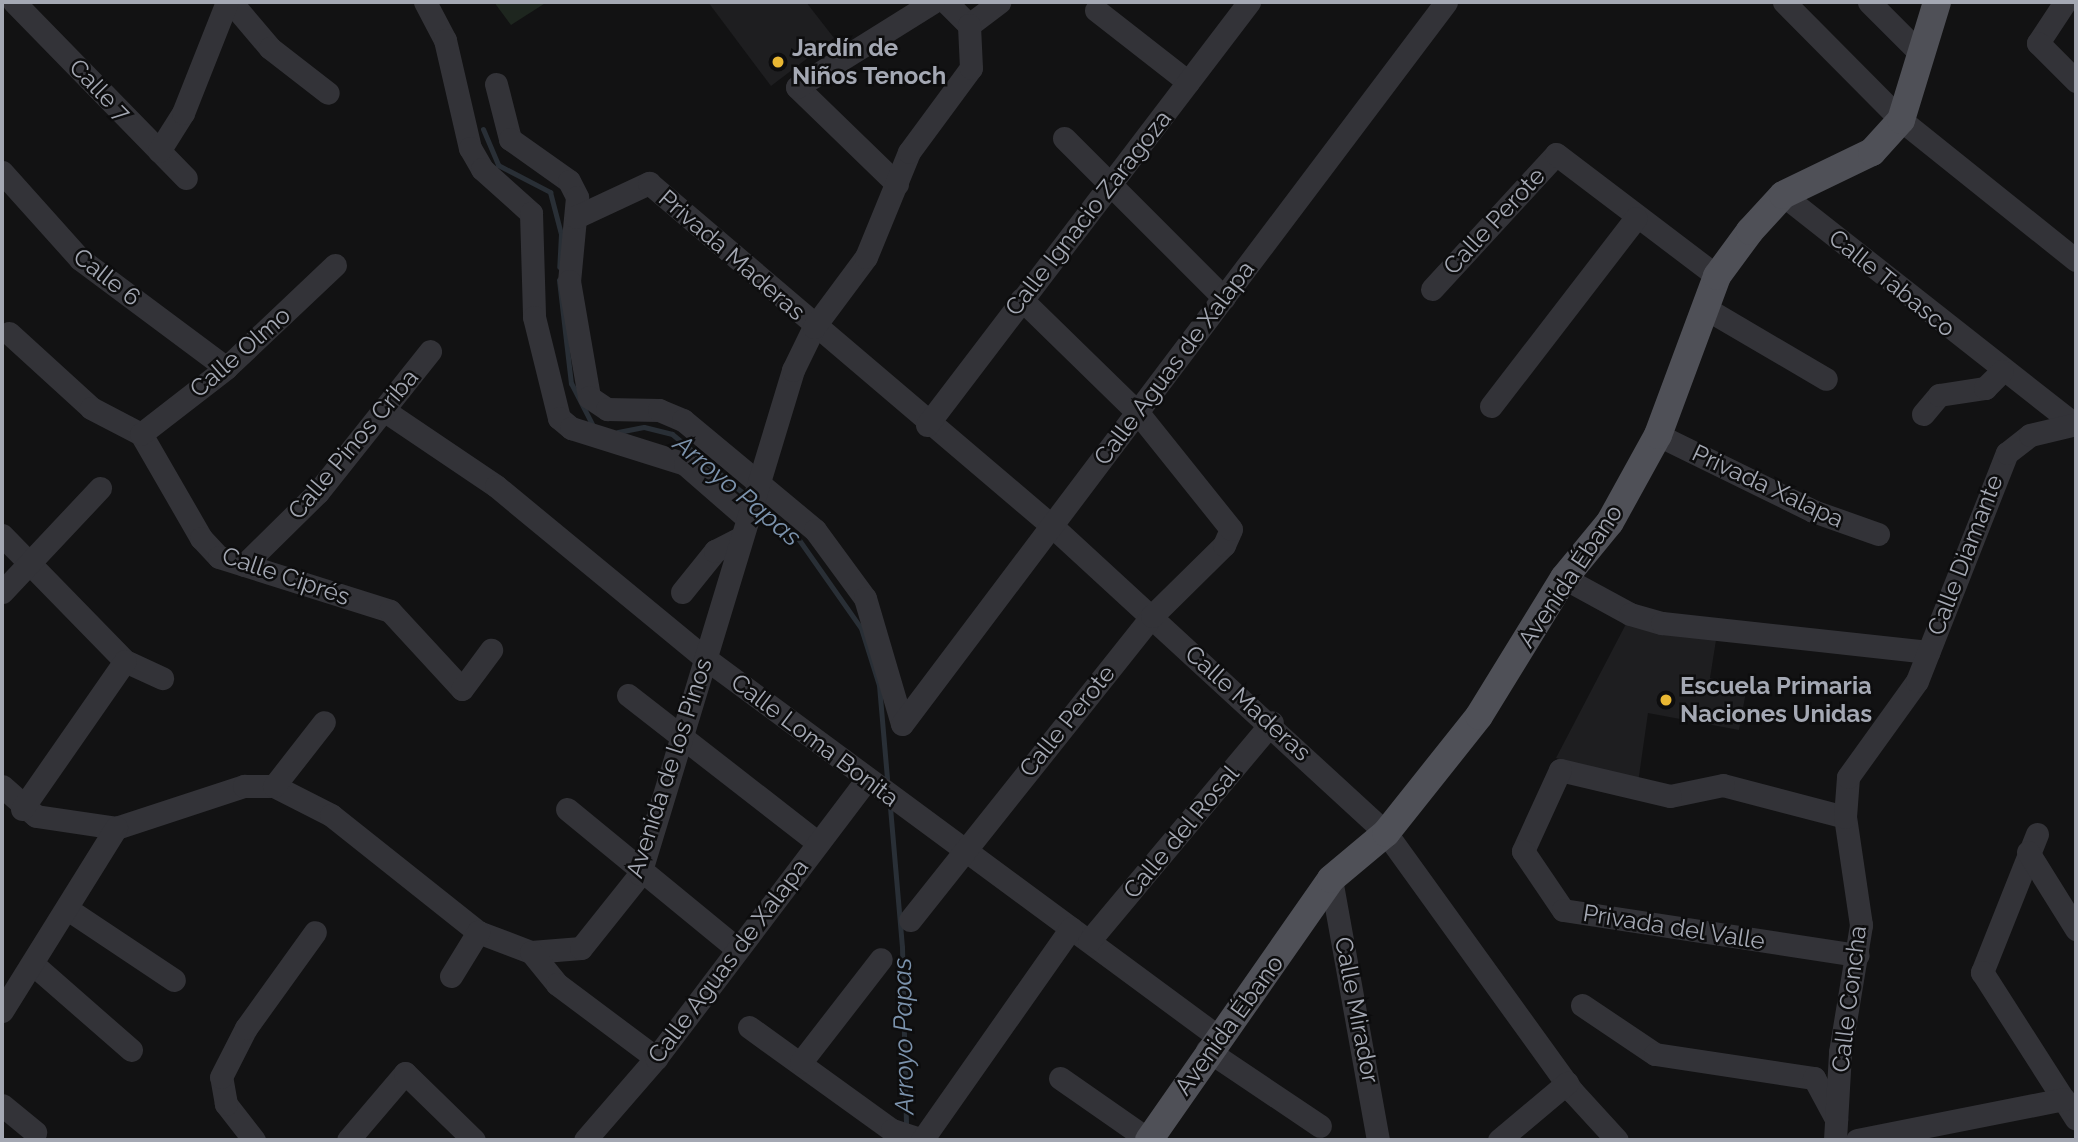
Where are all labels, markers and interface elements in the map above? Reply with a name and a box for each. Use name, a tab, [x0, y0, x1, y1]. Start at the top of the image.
place label: Jardín de Niños Tenoch	[792, 34, 947, 90]
street label: Calle 7	[63, 53, 137, 127]
marker: Jardín de Niños Tenoch	[770, 54, 786, 70]
street label: Calle Ignacio Zaragoza	[999, 105, 1177, 321]
street label: Calle Perote	[1437, 162, 1551, 280]
street label: Privada Maderas	[653, 184, 811, 326]
street label: Calle Tabasco	[1823, 223, 1961, 343]
street label: Calle 6	[68, 242, 146, 312]
street label: Calle Aguas de Xalapa	[1087, 255, 1261, 471]
street label: Calle Olmo	[184, 301, 296, 403]
street label: Calle Pinos Criba	[282, 363, 424, 525]
water label: Arroyo Papas	[667, 429, 807, 553]
street label: Privada Xalapa	[1688, 438, 1848, 534]
street label: Calle Diamante	[1921, 471, 2009, 639]
street label: Avenida Ébano	[1512, 499, 1628, 653]
street label: Calle Ciprés	[218, 541, 354, 611]
street label: Calle Maderas	[1179, 639, 1317, 767]
street label: Avenida de los Pinos	[620, 655, 718, 881]
street label: Calle Perote	[1013, 659, 1121, 783]
street label: Calle Loma Bonita	[725, 668, 905, 812]
place label: Escuela Primaria Naciones Unidas	[1680, 672, 1872, 728]
marker: Escuela Primaria Naciones Unidas	[1658, 692, 1674, 708]
street label: Calle del Rosal	[1117, 759, 1245, 905]
street label: Calle Aguas de Xalapa	[641, 853, 815, 1069]
street label: Privada del Valle	[1580, 898, 1768, 956]
street label: Calle Concha	[1826, 924, 1872, 1074]
street label: Calle Mirador	[1329, 935, 1385, 1085]
street label: Avenida Ébano	[1169, 949, 1289, 1101]
water label: Arroyo Papas	[887, 957, 921, 1115]

